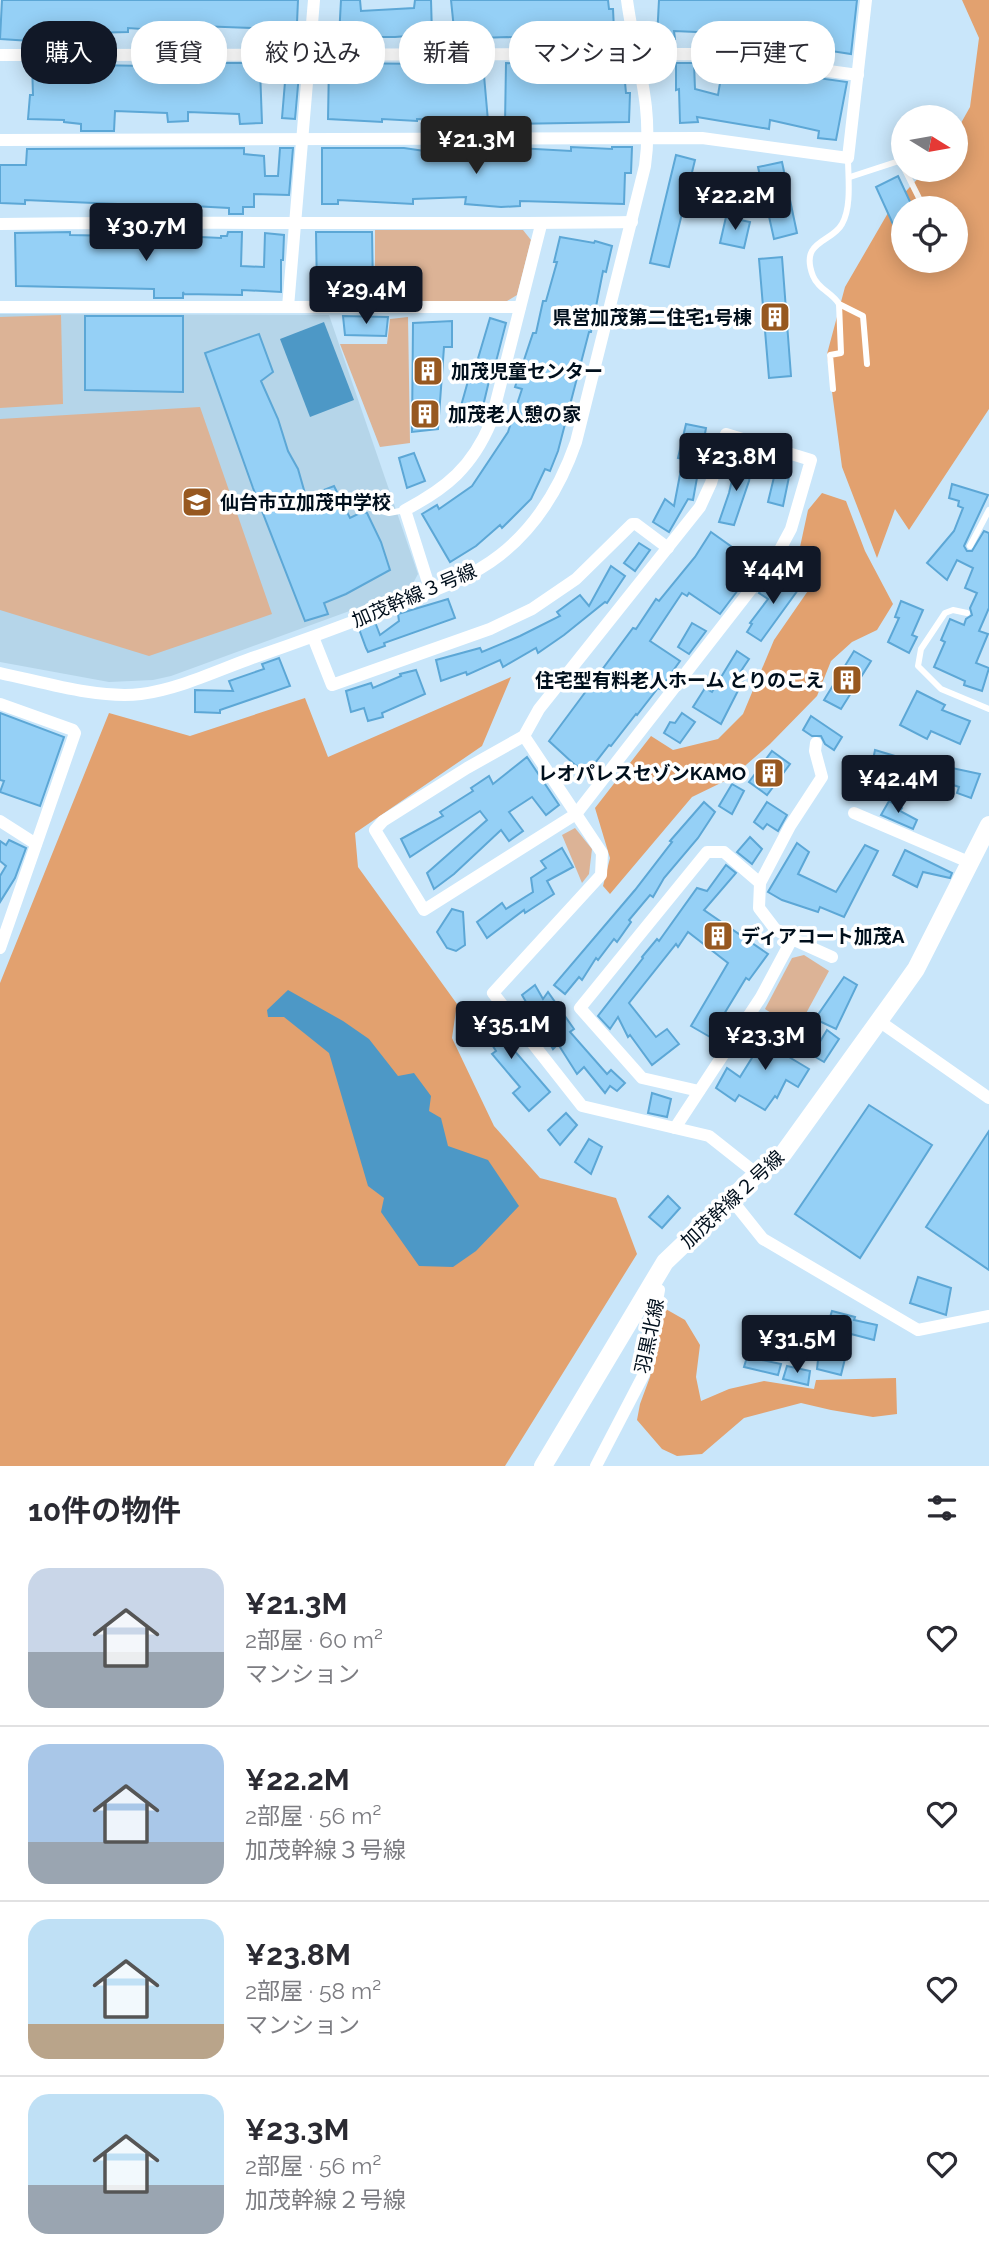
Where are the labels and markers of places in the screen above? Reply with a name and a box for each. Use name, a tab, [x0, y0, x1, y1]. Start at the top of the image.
pin: ¥21.3M	[419, 116, 533, 176]
pin: ¥22.2M	[678, 173, 792, 232]
pin: ¥30.7M	[89, 204, 203, 263]
pin: ¥29.4M	[309, 266, 423, 326]
building icon: 県営加茂第二住宅1号棟	[758, 300, 792, 334]
place label: 県営加茂第二住宅1号棟	[553, 306, 752, 328]
building icon: 加茂児童センター	[411, 354, 445, 388]
place label: 加茂児童センター	[451, 360, 603, 382]
building icon: 加茂老人憩の家	[408, 397, 442, 431]
place label: 加茂老人憩の家	[448, 403, 581, 425]
pin: ¥23.8M	[679, 434, 793, 493]
school or university icon: 仙台市立加茂中学校	[180, 485, 214, 519]
place label: 仙台市立加茂中学校	[220, 491, 391, 513]
pin: ¥44M	[732, 546, 814, 606]
building icon: 住宅型有料老人ホーム とりのこえ	[830, 663, 864, 697]
place label: 住宅型有料老人ホーム とりのこえ	[535, 669, 824, 691]
building icon: レオパレスセゾンKAMO	[752, 756, 786, 790]
pin: ¥42.4M	[841, 756, 955, 815]
place label: レオパレスセゾンKAMO	[538, 762, 746, 784]
building icon: ディアコート加茂A	[701, 919, 735, 953]
place label: ディアコート加茂A	[741, 925, 905, 947]
pin: ¥35.1M	[454, 1002, 568, 1061]
pin: ¥23.3M	[708, 1012, 822, 1072]
pin: ¥31.5M	[740, 1316, 854, 1375]

